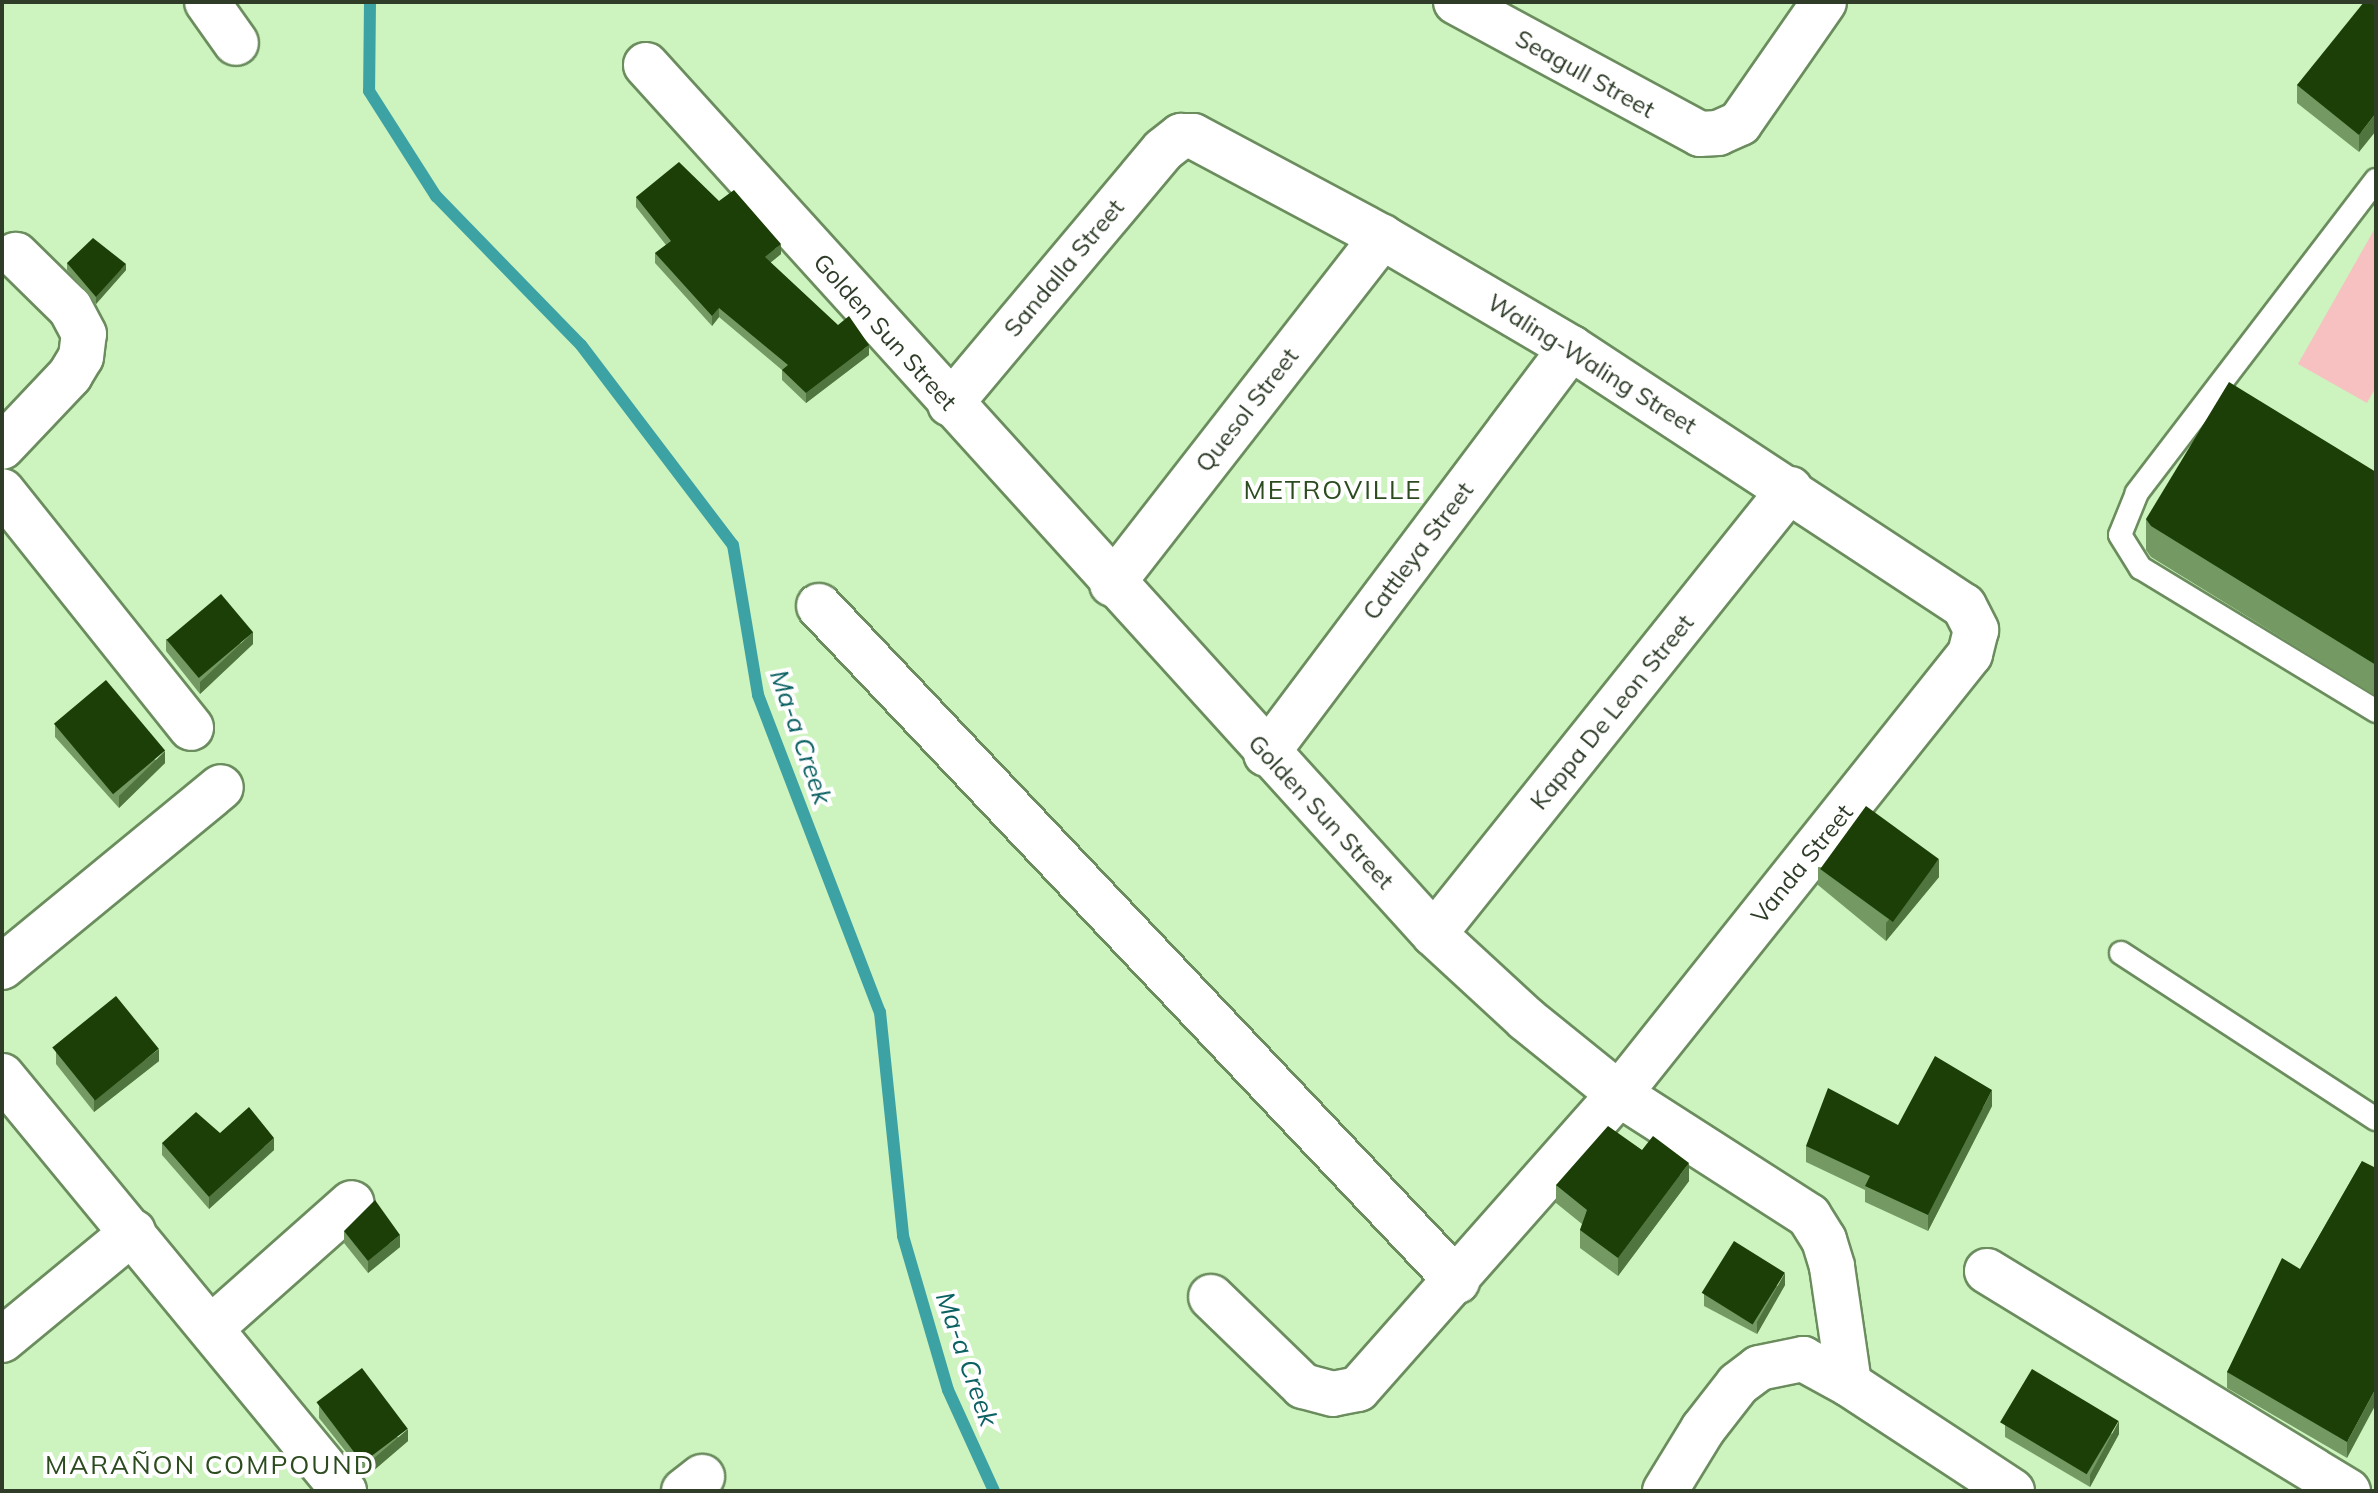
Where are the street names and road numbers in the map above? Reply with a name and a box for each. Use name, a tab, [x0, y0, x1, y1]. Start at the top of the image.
street label: Seagull Street	[1510, 24, 1660, 124]
street label: Sandalla Street	[998, 193, 1130, 343]
street label: Golden Sun Street	[807, 248, 963, 416]
street label: Waling-Waling Street	[1482, 288, 1702, 440]
street label: Quesol Street	[1190, 342, 1304, 478]
street label: Cattleya Street	[1357, 476, 1479, 626]
street label: Kappa De Leon Street	[1524, 609, 1700, 815]
street label: Golden Sun Street	[1242, 729, 1400, 895]
street label: Vanda Street	[1745, 798, 1859, 930]

